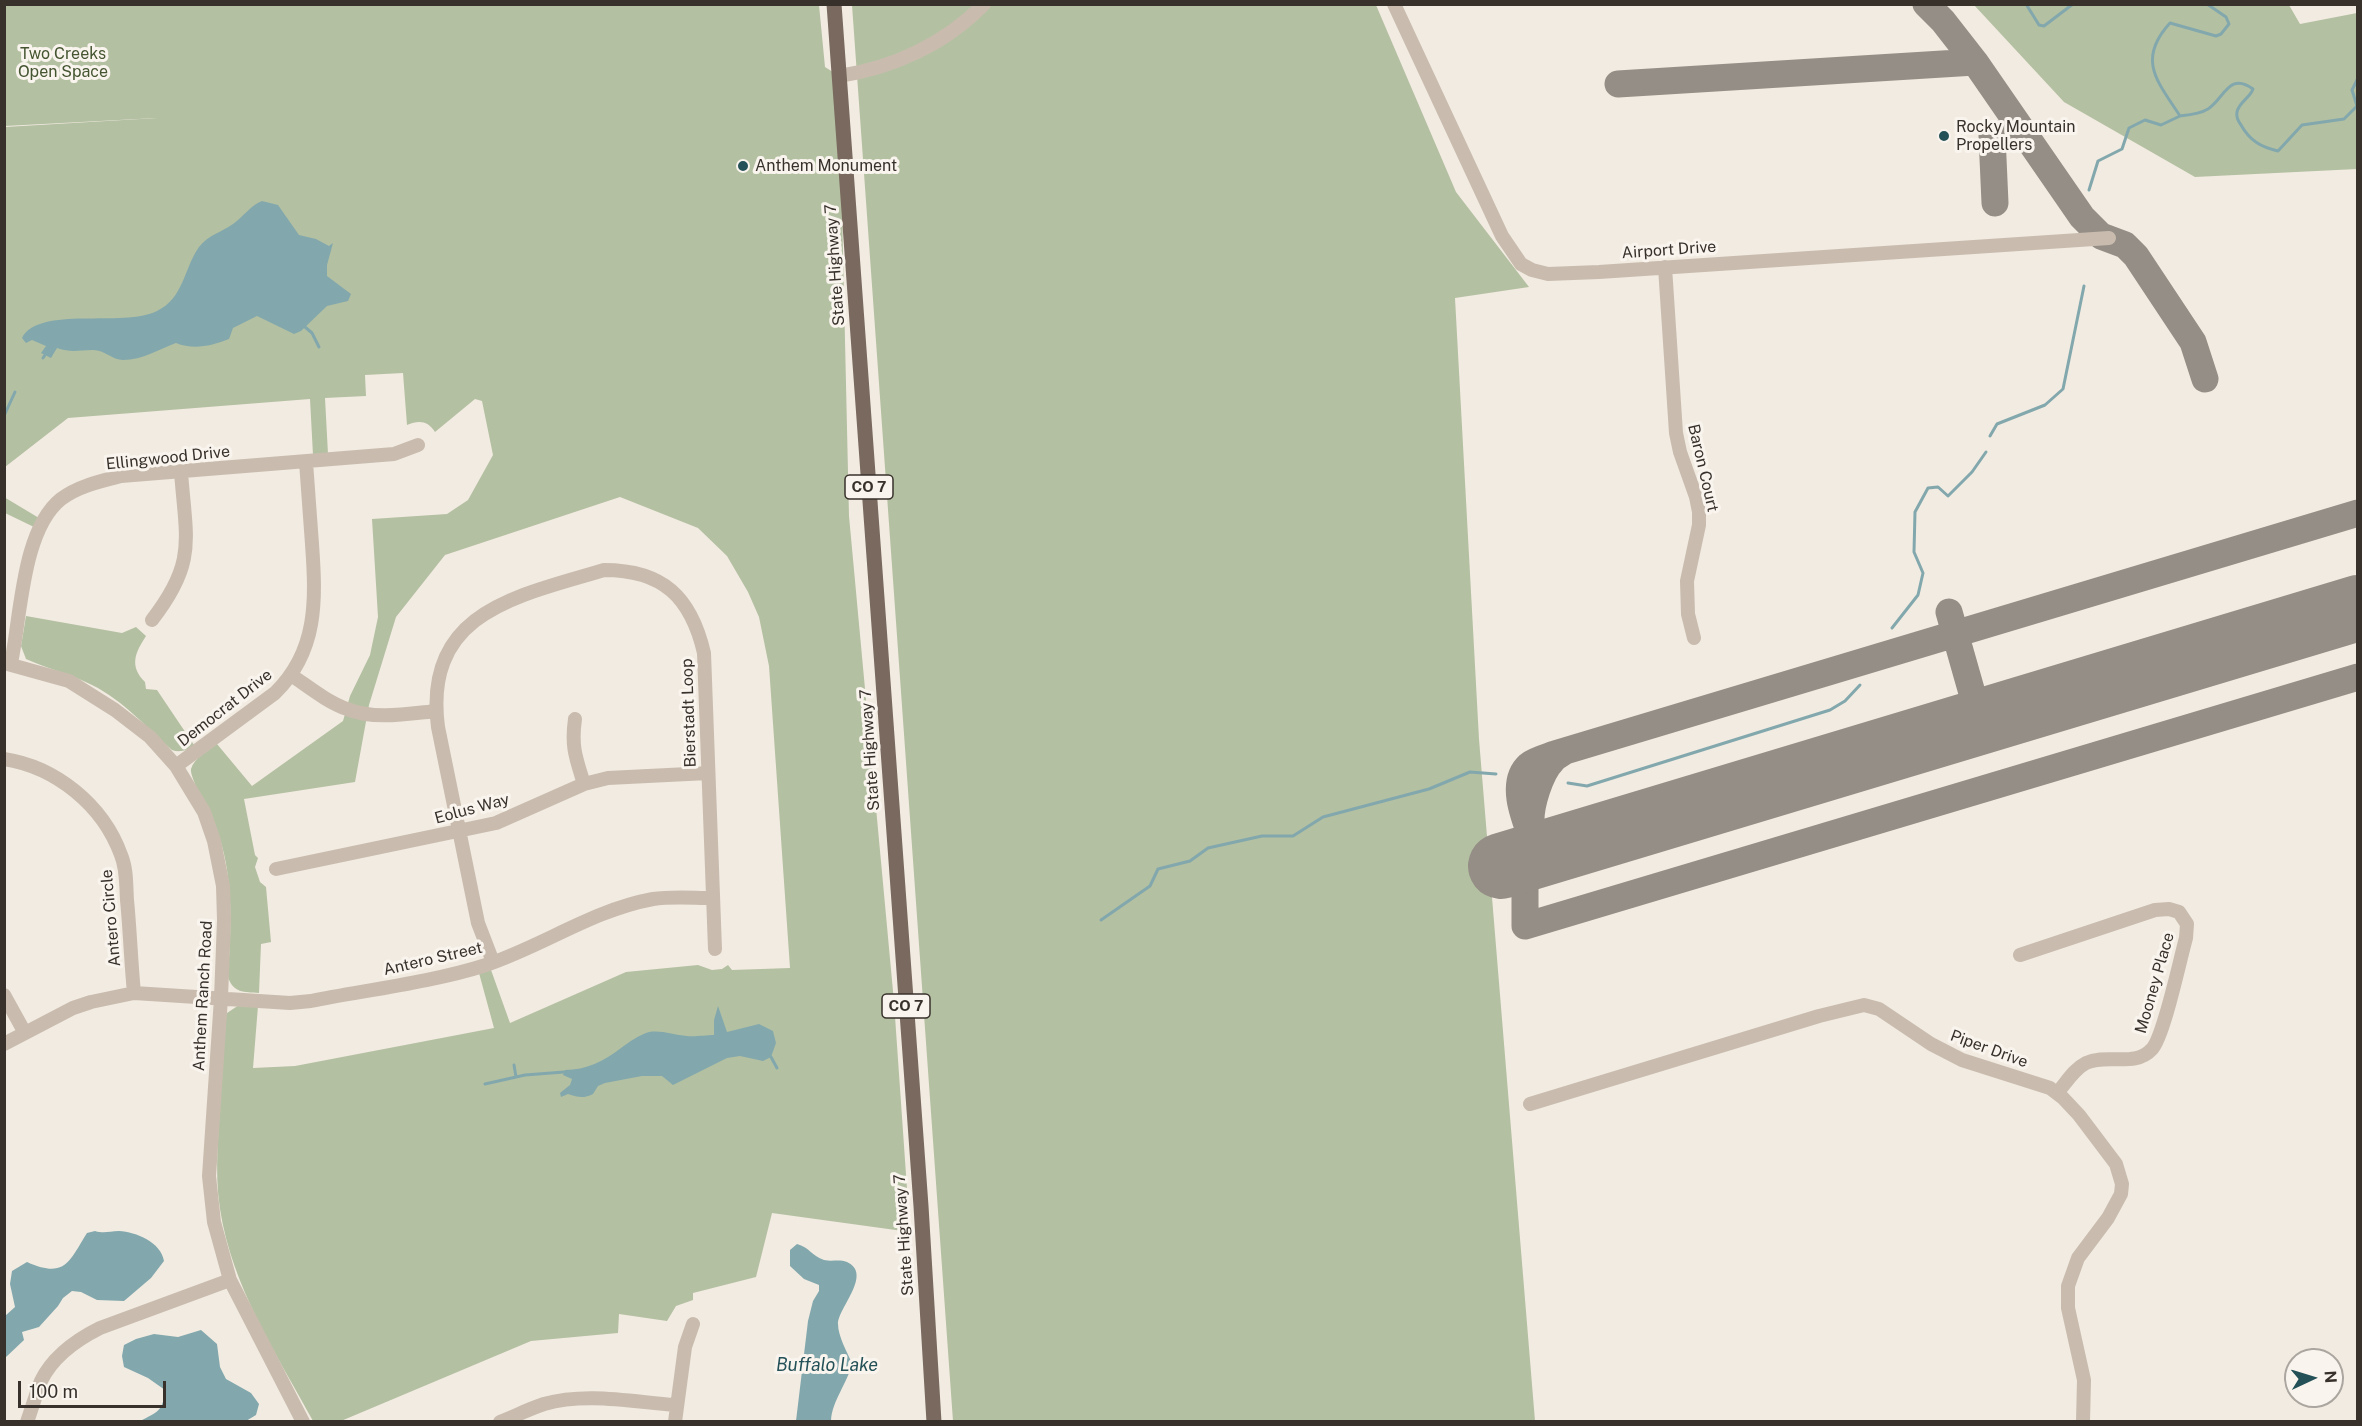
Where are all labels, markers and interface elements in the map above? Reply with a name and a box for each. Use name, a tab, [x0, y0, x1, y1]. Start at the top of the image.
park label: Two Creeks Open Space	[18, 44, 108, 82]
place label: Rocky Mountain Propellers	[1956, 117, 2076, 155]
marker: Rocky Mountain Propellers	[1937, 129, 1951, 143]
place label: Anthem Monument	[755, 156, 897, 176]
marker: Anthem Monument	[736, 159, 750, 173]
street label: State Highway 7	[821, 203, 849, 327]
street label: Airport Drive	[1621, 237, 1717, 263]
street label: Baron Court	[1684, 422, 1722, 514]
street label: Ellingwood Drive	[105, 442, 231, 474]
road number: CO 7	[845, 475, 893, 499]
street label: Bierstadt Loop	[678, 658, 700, 768]
street label: Democrat Drive	[174, 665, 276, 751]
street label: State Highway 7	[856, 688, 884, 812]
street label: Eolus Way	[433, 790, 511, 828]
street label: Antero Circle	[97, 869, 125, 967]
street label: Anthem Ranch Road	[189, 920, 217, 1072]
street label: Mooney Place	[2131, 930, 2179, 1036]
street label: Antero Street	[382, 938, 484, 980]
road number: CO 7	[882, 994, 930, 1018]
street label: Piper Drive	[1948, 1026, 2030, 1072]
street label: State Highway 7	[890, 1173, 918, 1297]
north arrow	[2284, 1348, 2344, 1408]
water label: Buffalo Lake	[776, 1354, 878, 1376]
scale bar	[21, 1369, 170, 1407]
text: N	[2321, 1370, 2340, 1384]
text: 100 m	[29, 1381, 78, 1402]

